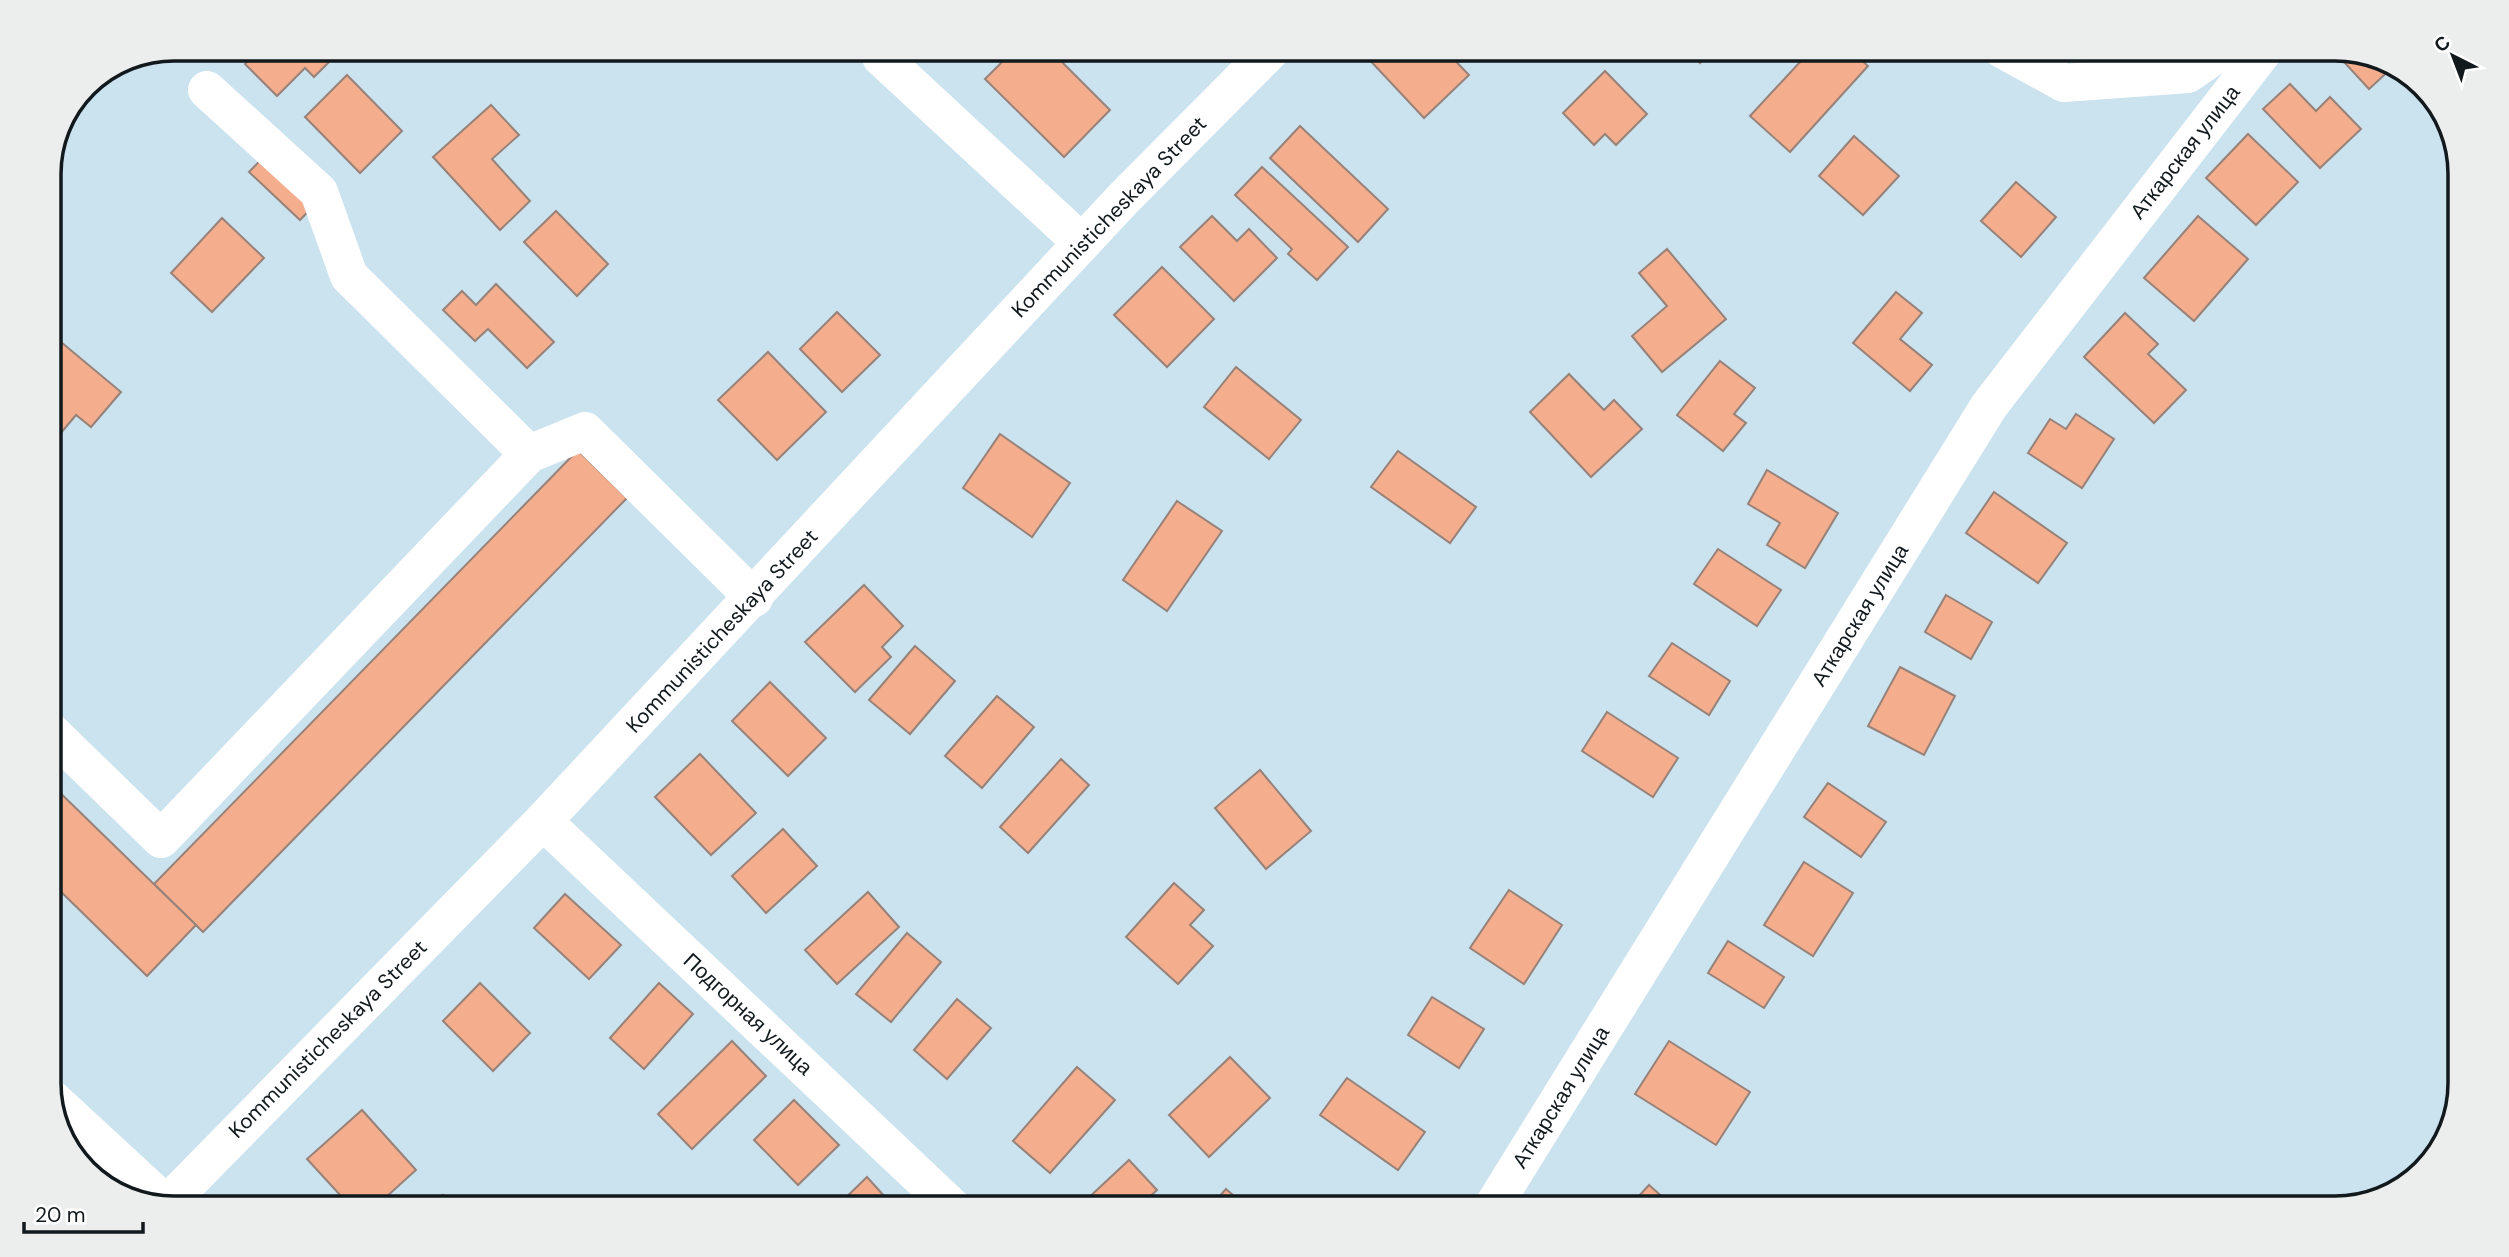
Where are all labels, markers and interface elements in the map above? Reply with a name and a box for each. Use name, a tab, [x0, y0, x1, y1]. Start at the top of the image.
north arrow	[2418, 21, 2488, 91]
text: С	[2428, 30, 2456, 58]
street label: Аткарская улица	[2124, 79, 2246, 225]
street label: Kommunisticheskaya Street	[1005, 110, 1213, 324]
street label: Kommunisticheskaya Street	[620, 523, 824, 739]
street label: Аткарская улица	[1805, 538, 1915, 691]
street label: Kommunisticheskaya Street	[223, 934, 433, 1144]
street label: Подгорная улица	[677, 947, 819, 1081]
street label: Аткарская улица	[1506, 1020, 1616, 1173]
scale bar	[24, 1190, 144, 1234]
text: 20 m	[35, 1201, 86, 1229]

